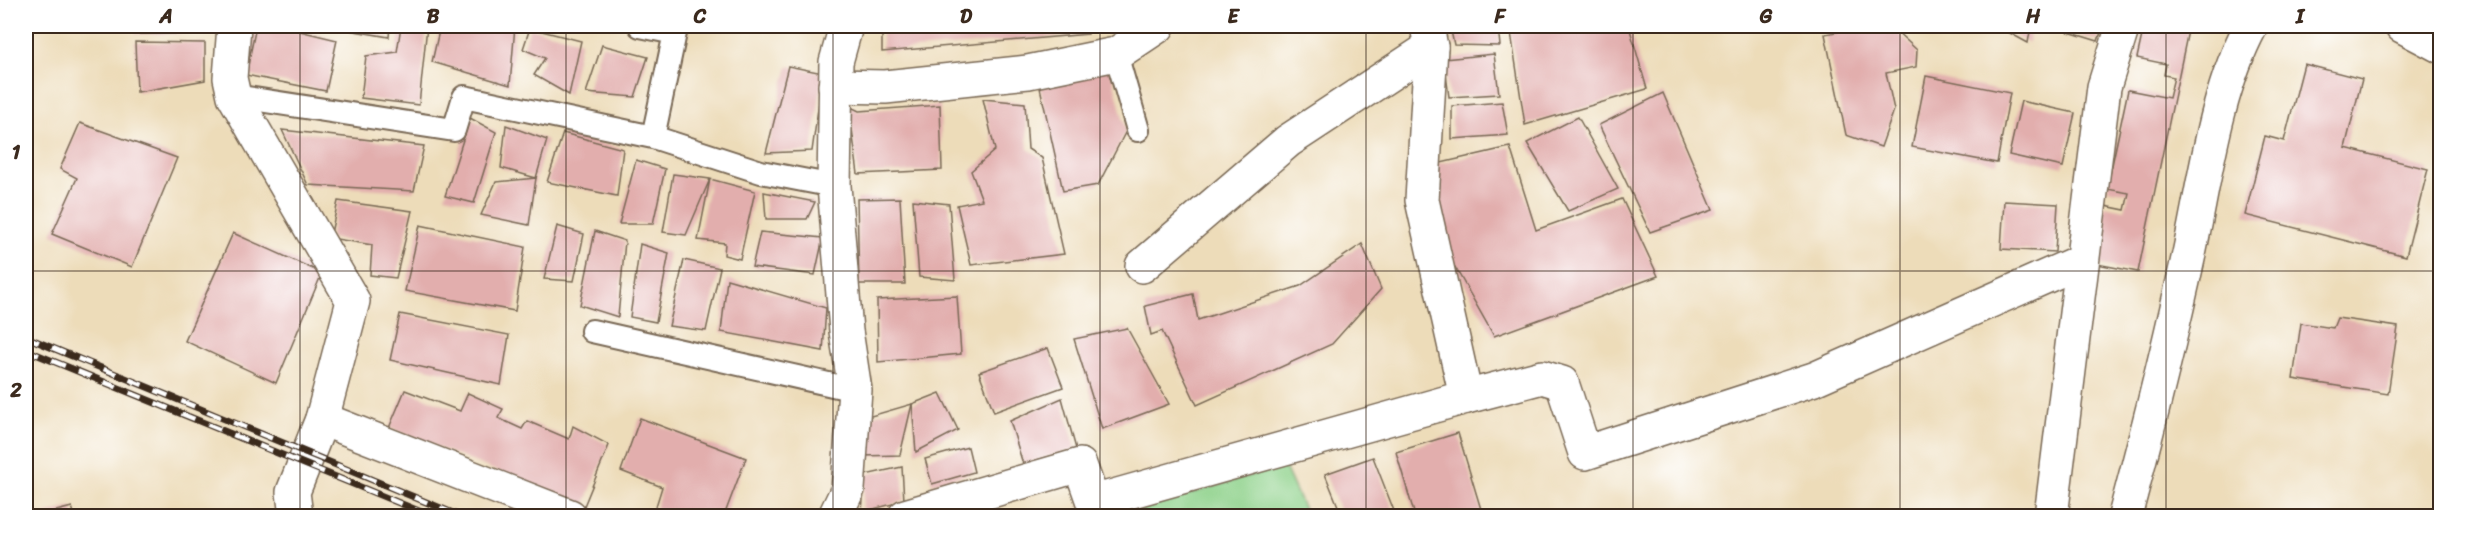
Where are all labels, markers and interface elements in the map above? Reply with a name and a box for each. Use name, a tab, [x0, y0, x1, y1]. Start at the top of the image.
text: A	[158, 0, 173, 34]
text: B	[427, 0, 440, 34]
text: C	[693, 0, 707, 34]
text: D	[960, 0, 973, 34]
text: E	[1227, 0, 1240, 34]
text: F	[1494, 0, 1507, 34]
text: G	[1759, 0, 1773, 34]
text: H	[2025, 0, 2041, 34]
text: I	[2295, 0, 2306, 34]
text: 1	[12, 135, 21, 170]
text: 2	[9, 373, 22, 408]

